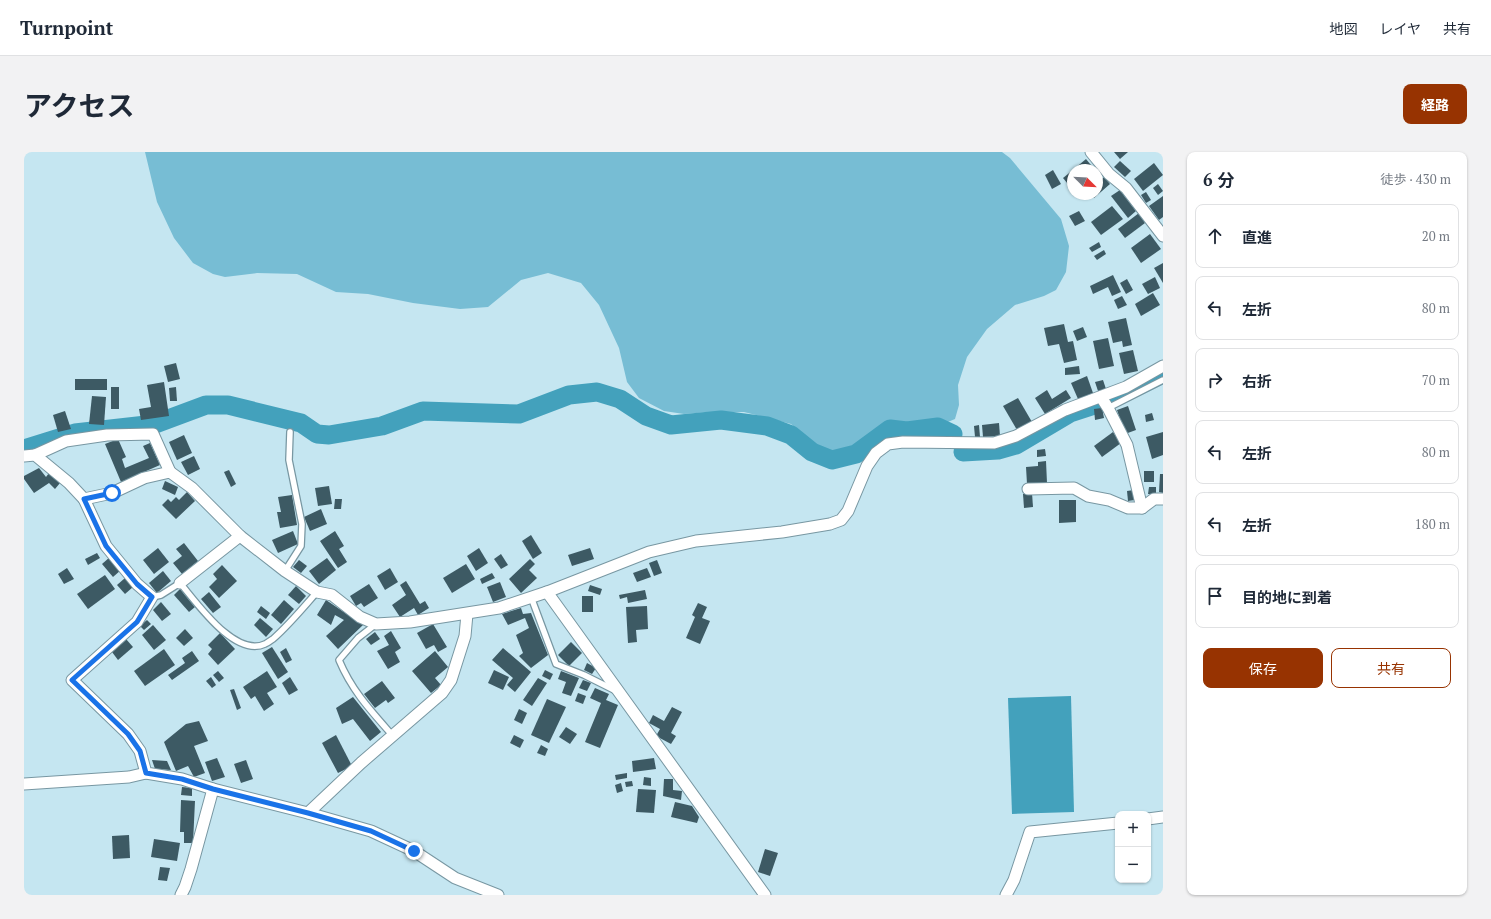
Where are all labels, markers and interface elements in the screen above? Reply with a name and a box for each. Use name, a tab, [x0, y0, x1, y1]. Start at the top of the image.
text: Turnpoint	[20, 15, 113, 40]
text: 地図	[1329, 19, 1357, 38]
text: レイヤ	[1379, 19, 1421, 38]
text: 共有	[1443, 19, 1471, 38]
button: 経路	[1403, 84, 1467, 124]
text: アクセス	[24, 87, 135, 124]
north arrow	[1067, 164, 1103, 200]
text: 6 分	[1203, 168, 1234, 191]
text: 徒歩 · 430 m	[1380, 170, 1451, 188]
icon: ahead	[1204, 225, 1226, 247]
text: 直進	[1242, 227, 1272, 247]
text: 20 m	[1422, 227, 1450, 245]
icon: left	[1204, 297, 1226, 319]
text: 左折	[1242, 299, 1272, 319]
text: 80 m	[1422, 299, 1450, 317]
icon: right	[1204, 369, 1226, 391]
text: 右折	[1242, 371, 1272, 391]
text: 70 m	[1422, 371, 1450, 389]
icon: left	[1204, 441, 1226, 463]
text: 左折	[1242, 443, 1272, 463]
text: 80 m	[1422, 443, 1450, 461]
route start	[103, 484, 121, 502]
icon: left	[1204, 513, 1226, 535]
text: 左折	[1242, 515, 1272, 535]
text: 180 m	[1415, 515, 1450, 533]
icon: arrive	[1204, 585, 1226, 607]
text: 目的地に到着	[1242, 587, 1332, 607]
button: 保存	[1203, 648, 1323, 688]
button: 共有	[1331, 648, 1451, 688]
map controls	[1115, 811, 1151, 883]
button: +	[1115, 811, 1151, 847]
route end	[405, 842, 423, 860]
button: −	[1115, 847, 1151, 883]

